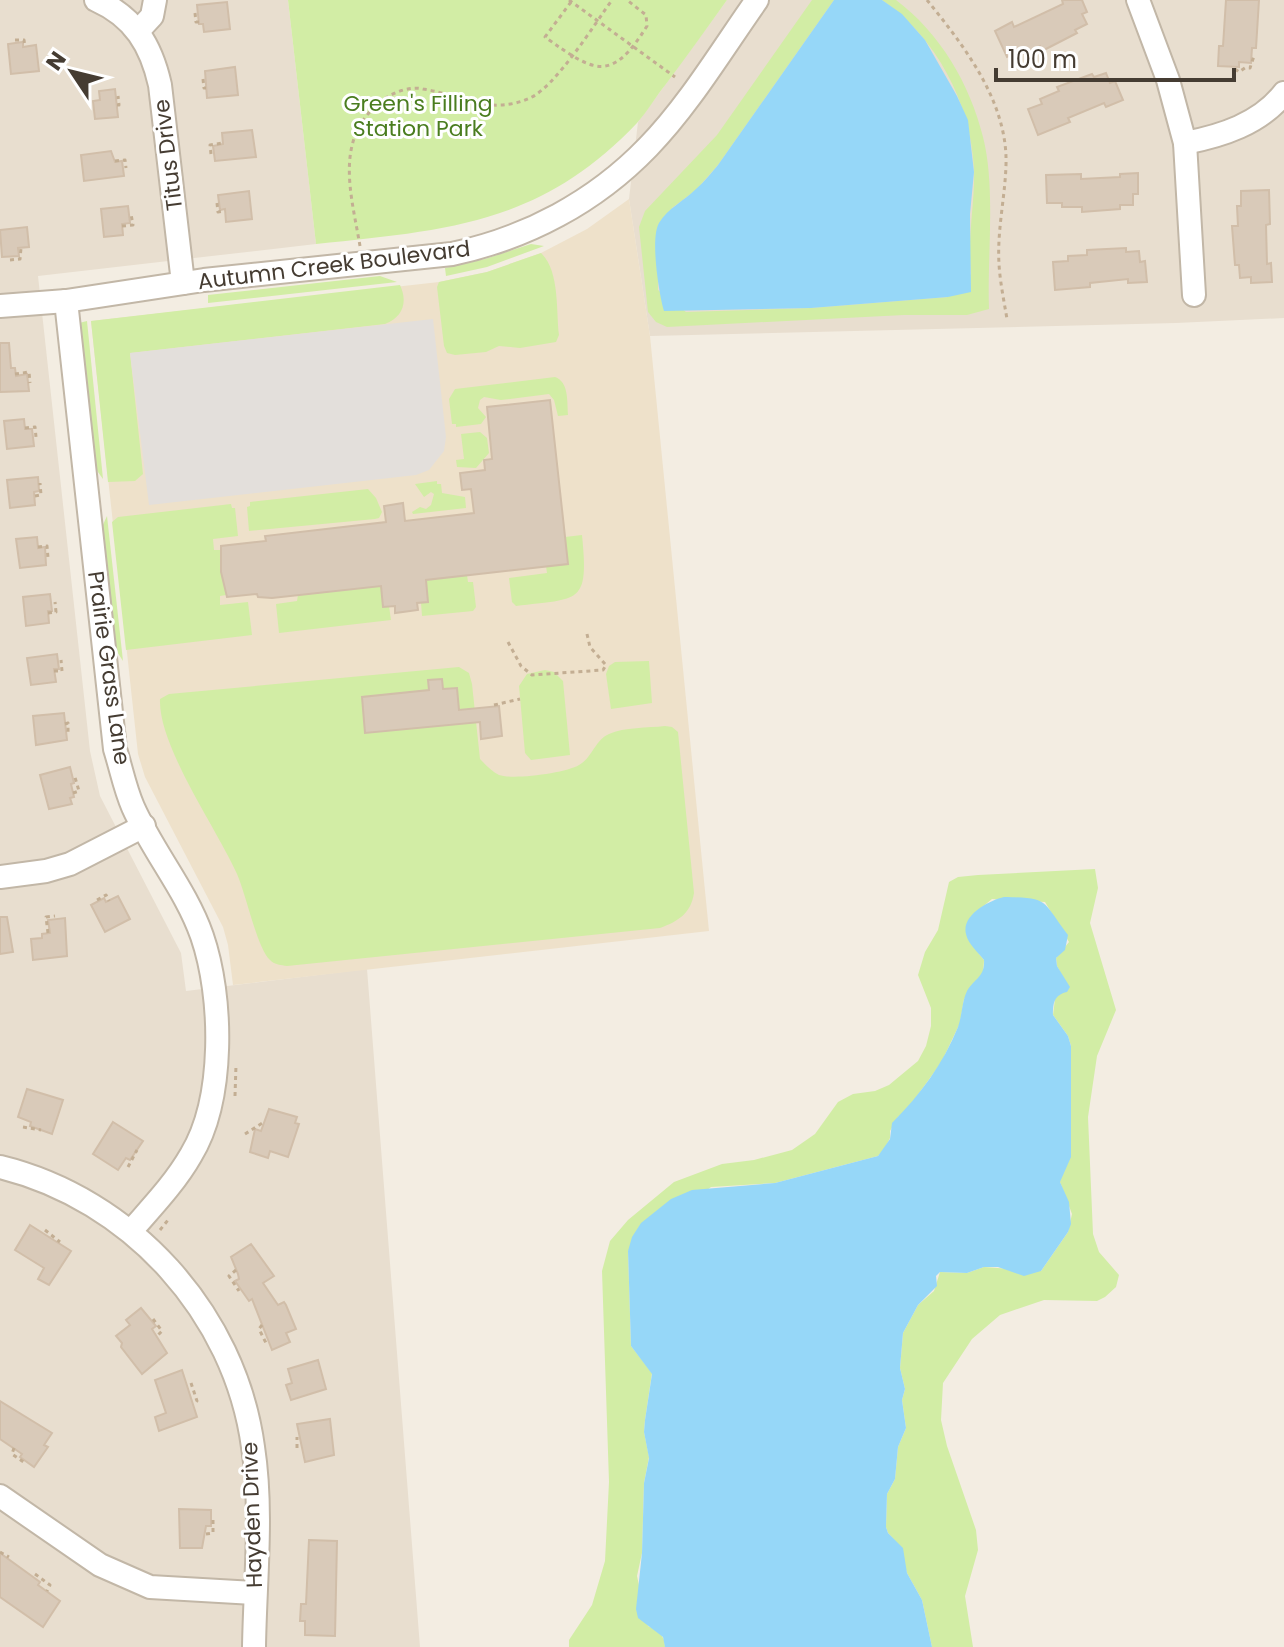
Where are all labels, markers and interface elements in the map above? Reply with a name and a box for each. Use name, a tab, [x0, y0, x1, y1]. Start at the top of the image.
north arrow	[32, 32, 112, 112]
scale bar	[996, 32, 1234, 82]
text: 100 m	[1008, 43, 1077, 76]
text: N	[39, 45, 73, 76]
park label: Green's Filling Station Park	[343, 88, 493, 144]
street label: Titus Drive	[146, 98, 190, 212]
street label: Autumn Creek Boulevard	[196, 233, 472, 297]
street label: Prairie Grass Lane	[80, 569, 138, 767]
street label: Hayden Drive	[234, 1441, 270, 1589]

